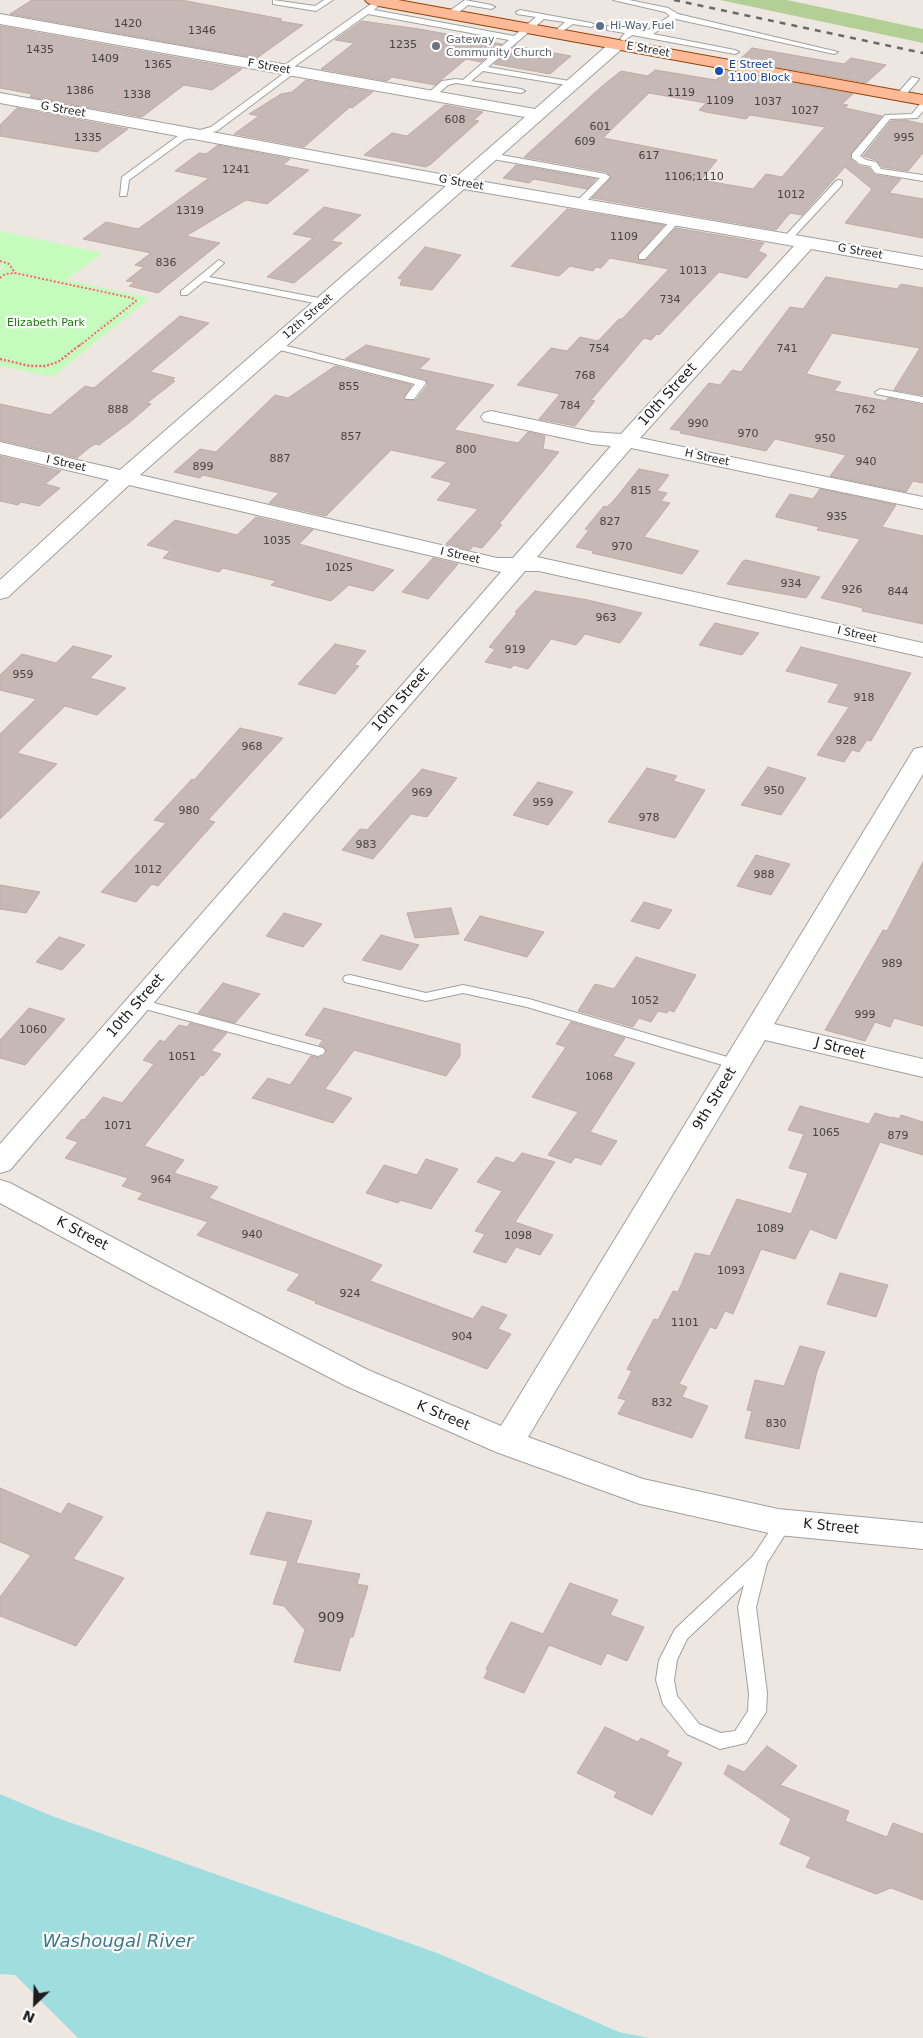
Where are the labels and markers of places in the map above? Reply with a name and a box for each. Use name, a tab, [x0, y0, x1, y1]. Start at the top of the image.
place label: Hi-Way Fuel	[610, 19, 674, 33]
marker: Hi-Way Fuel	[594, 20, 606, 32]
place label: Gateway Community Church	[446, 33, 552, 59]
marker: Gateway Community Church	[430, 40, 442, 52]
place label: E Street 1100 Block	[729, 58, 790, 84]
marker: E Street 1100 Block	[713, 65, 725, 77]

